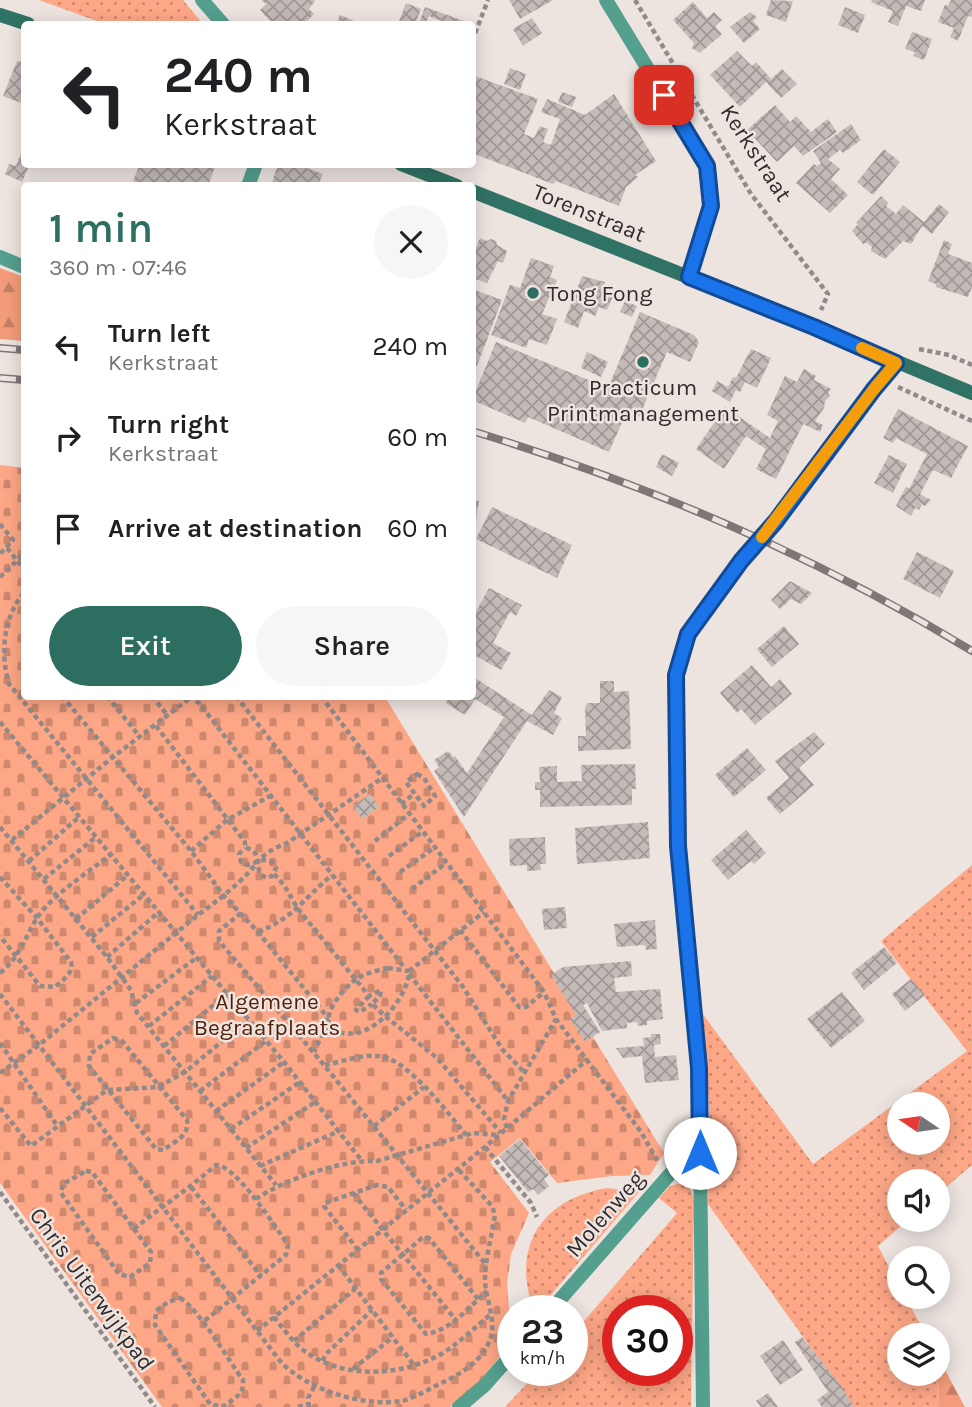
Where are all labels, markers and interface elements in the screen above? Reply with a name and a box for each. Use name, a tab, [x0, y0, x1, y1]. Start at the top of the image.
text: 240 m	[164, 47, 313, 104]
icon: left	[49, 49, 140, 140]
pin	[634, 65, 694, 125]
icon: arrive	[645, 76, 683, 114]
street label: Kerkstraat	[715, 99, 797, 207]
text: Kerkstraat	[164, 106, 317, 143]
street label: Torenstraat	[529, 178, 650, 248]
text: 1 min	[49, 203, 153, 253]
button: close	[374, 205, 448, 279]
text: 360 m · 07:46	[49, 254, 187, 281]
place label: Tong Fong	[547, 280, 652, 307]
marker: Tong Fong	[525, 285, 541, 301]
text: Turn left	[108, 318, 210, 349]
icon: left	[49, 328, 87, 366]
text: 240 m	[372, 331, 448, 362]
text: Kerkstraat	[108, 349, 218, 376]
marker: Practicum Printmanagement	[635, 354, 651, 370]
place label: Practicum Printmanagement	[547, 374, 739, 427]
text: Turn right	[108, 409, 229, 440]
icon: right	[49, 419, 87, 457]
text: 60 m	[387, 422, 448, 453]
text: Kerkstraat	[108, 440, 218, 467]
icon: arrive	[49, 510, 87, 548]
text: Arrive at destination	[108, 513, 362, 544]
text: 60 m	[387, 513, 448, 544]
button: Exit	[49, 606, 242, 686]
button: Share	[256, 606, 448, 686]
park label: Algemene Begraafplaats	[194, 988, 340, 1041]
north arrow	[887, 1092, 950, 1155]
map controls	[887, 1092, 950, 1386]
position arrow	[663, 1116, 737, 1190]
street label: Molenweg	[560, 1165, 650, 1263]
button: sound	[887, 1169, 950, 1232]
street label: Chris Uiterwijkpad	[24, 1202, 160, 1376]
button: search	[887, 1246, 950, 1309]
speed limit sign: 30	[602, 1295, 693, 1386]
text: 23	[521, 1311, 564, 1352]
button: layers	[887, 1323, 950, 1386]
text: km/h	[520, 1347, 565, 1369]

